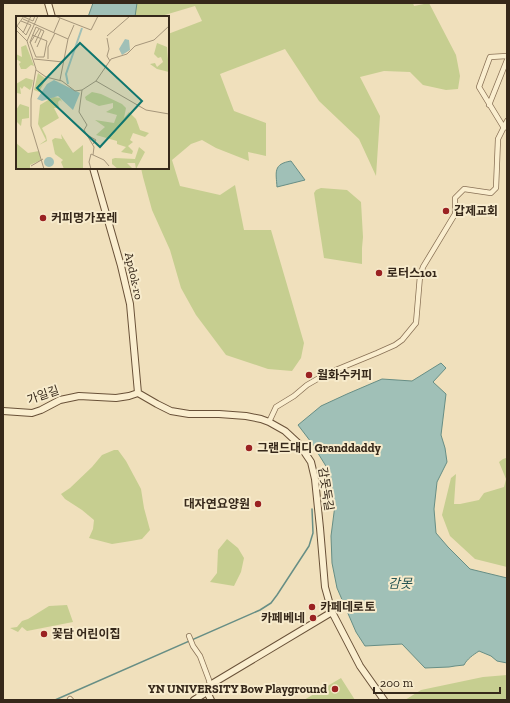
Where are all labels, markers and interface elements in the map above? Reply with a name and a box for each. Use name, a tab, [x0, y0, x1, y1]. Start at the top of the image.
inset map	[16, 16, 169, 169]
place label: 갑제교회	[454, 204, 498, 218]
marker: 갑제교회	[441, 206, 451, 216]
place label: 커피명가포레	[51, 211, 117, 225]
marker: 커피명가포레	[38, 213, 48, 223]
street label: Apdok-ro	[122, 251, 146, 301]
place label: 로터스101	[387, 266, 437, 280]
marker: 로터스101	[374, 268, 384, 278]
place label: 월화수커피	[317, 368, 372, 382]
marker: 월화수커피	[304, 370, 314, 380]
street label: 가일길	[25, 383, 61, 407]
place label: 그랜드대디 Granddaddy	[257, 441, 381, 455]
marker: 그랜드대디 Granddaddy	[244, 443, 254, 453]
street label: 감못둑길	[316, 466, 336, 512]
place label: 대자연요양원	[184, 497, 250, 511]
marker: 대자연요양원	[253, 499, 263, 509]
water label: 감못	[388, 576, 413, 591]
place label: 카페데로토	[320, 600, 375, 614]
marker: 카페데로토	[307, 602, 317, 612]
place label: 카페베네	[261, 611, 305, 625]
marker: 카페베네	[308, 613, 318, 623]
place label: 꽃담 어린이집	[52, 627, 121, 641]
marker: 꽃담 어린이집	[39, 629, 49, 639]
scale bar	[374, 669, 500, 695]
text: 200 m	[380, 676, 414, 690]
place label: YN UNIVERSITY Bow Playground	[148, 682, 327, 696]
marker: YN UNIVERSITY Bow Playground	[330, 684, 340, 694]

